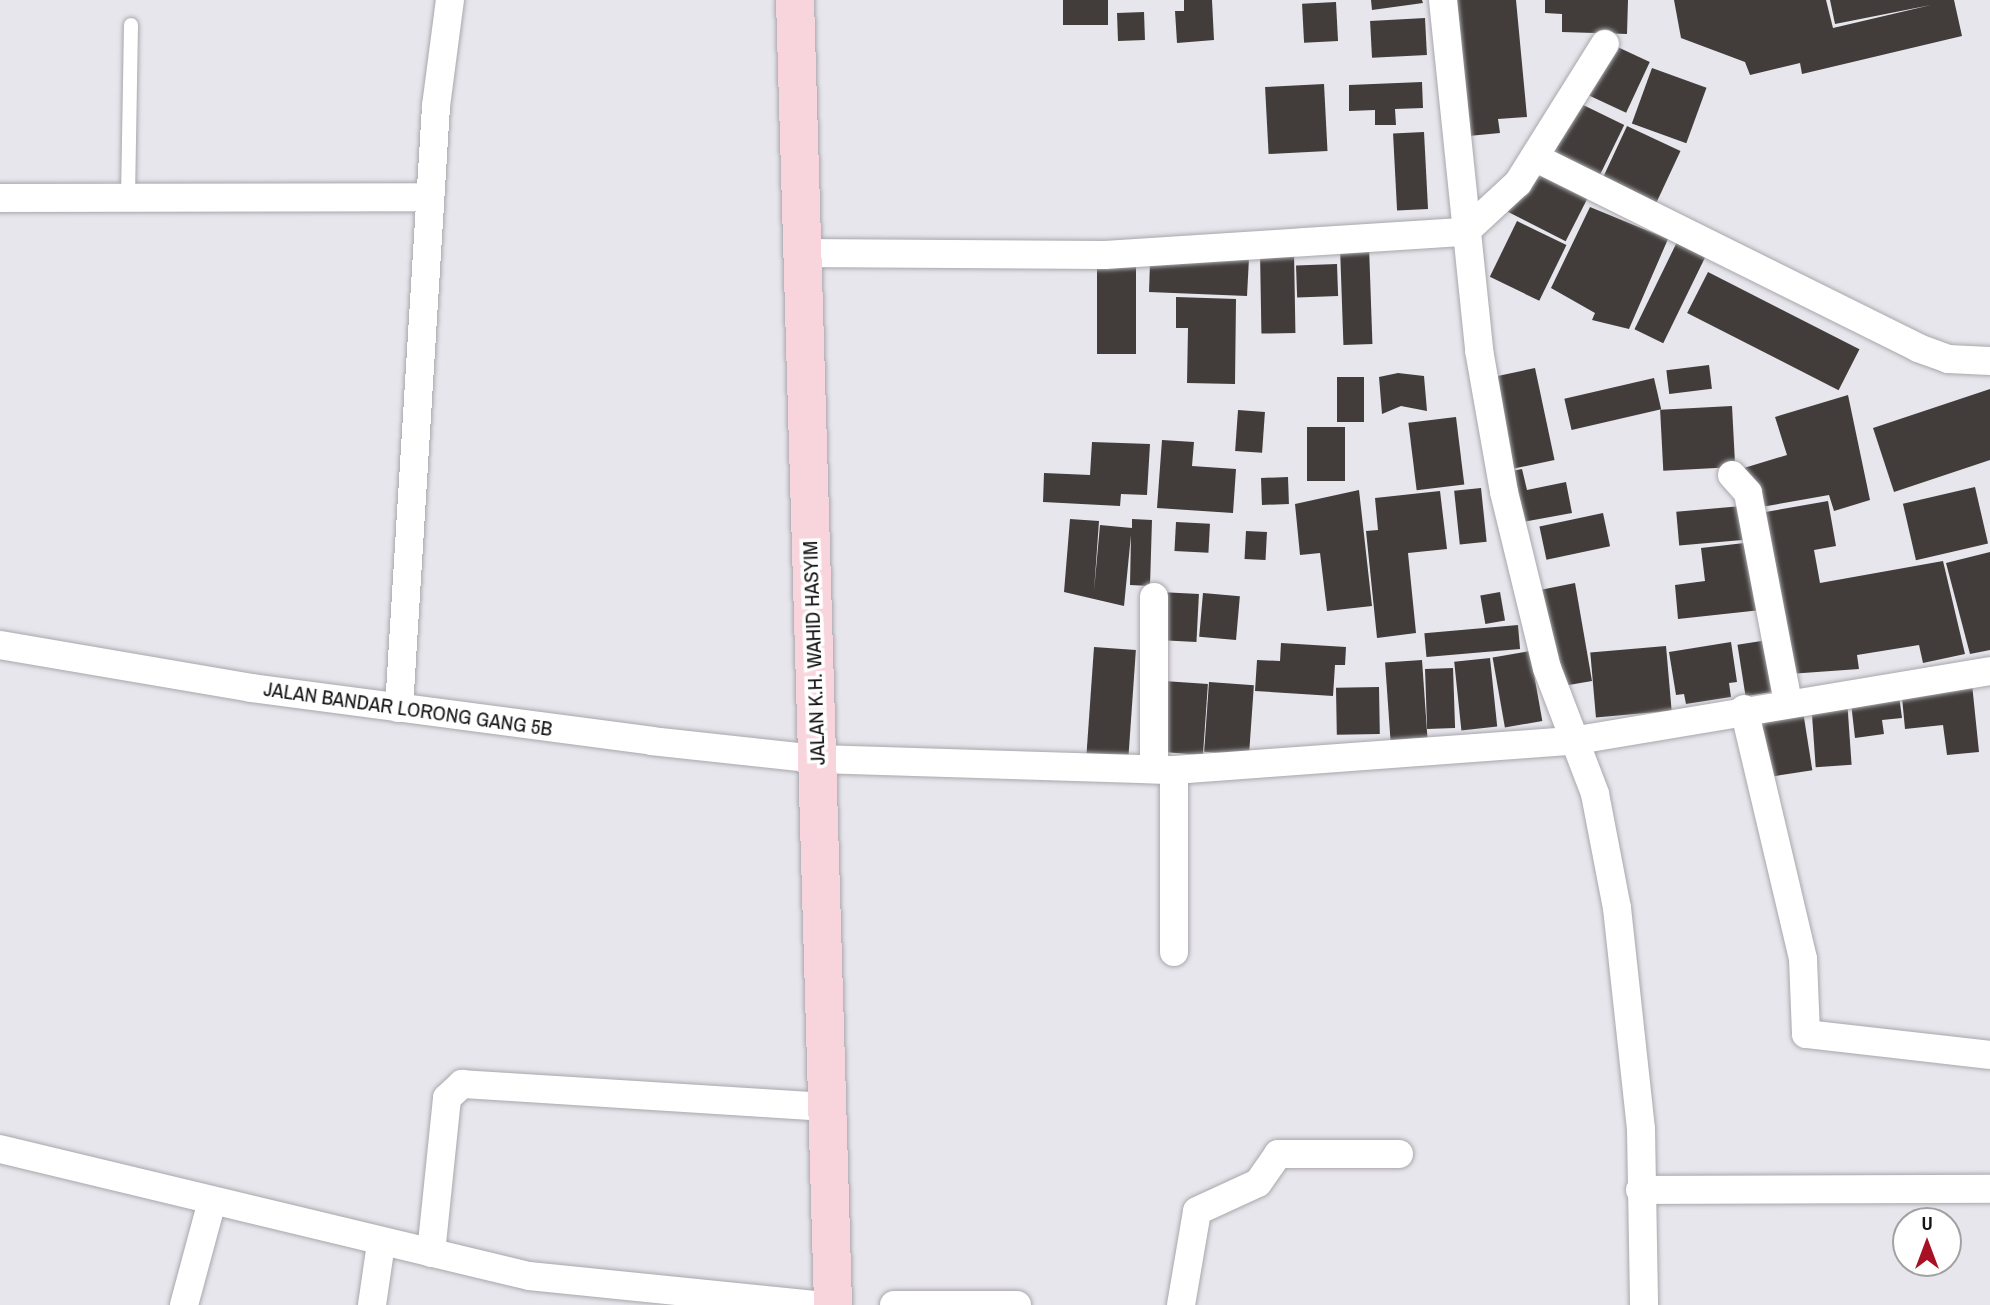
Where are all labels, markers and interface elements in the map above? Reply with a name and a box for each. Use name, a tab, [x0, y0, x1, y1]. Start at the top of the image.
street label: JALAN K.H. WAHID HASYIM	[797, 541, 831, 765]
street label: JALAN BANDAR LORONG GANG 5B	[262, 676, 554, 742]
north arrow	[1892, 1207, 1962, 1277]
text: U	[1921, 1210, 1933, 1236]

